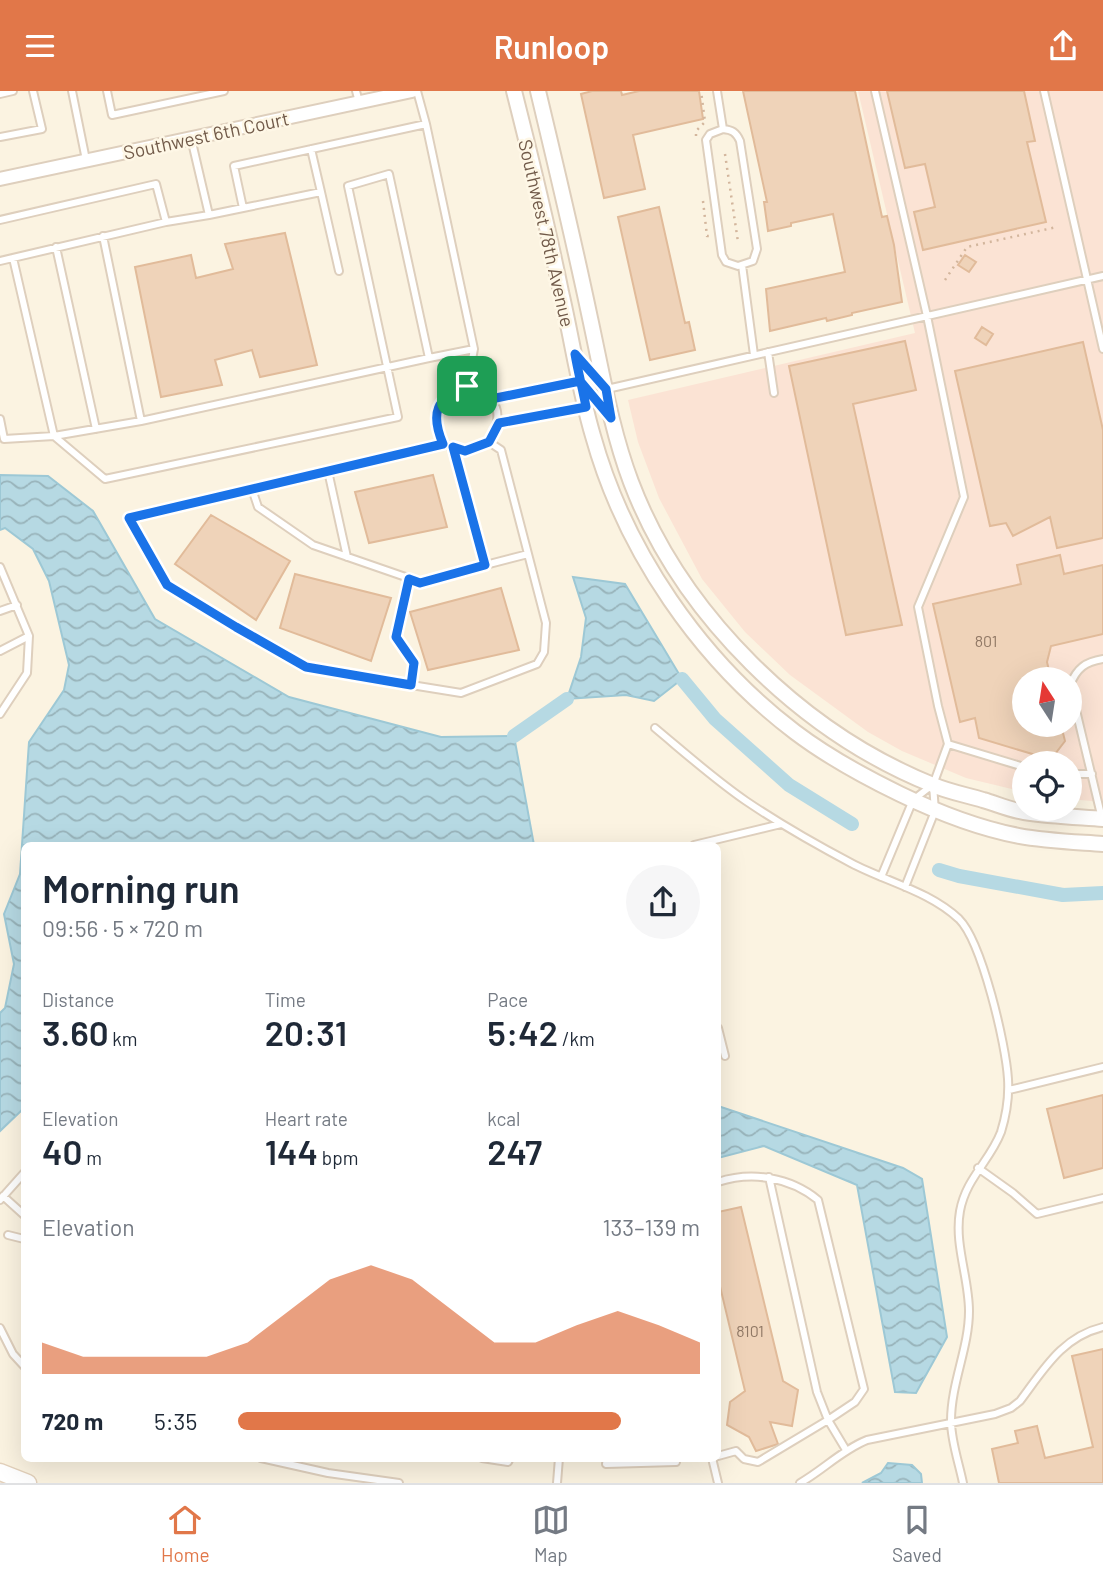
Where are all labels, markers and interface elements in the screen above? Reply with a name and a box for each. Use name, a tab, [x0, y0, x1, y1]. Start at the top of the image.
icon: menu	[21, 27, 59, 65]
text: Runloop	[494, 27, 609, 65]
icon: share	[1044, 27, 1082, 65]
street label: Southwest 6th Court	[121, 106, 291, 164]
street label: Southwest 78th Avenue	[514, 137, 580, 329]
pin	[437, 356, 497, 416]
icon: arrive	[448, 367, 486, 405]
house number: 801	[975, 631, 997, 650]
north arrow	[1012, 667, 1082, 737]
map controls	[1012, 667, 1082, 821]
button: locate	[1012, 751, 1082, 821]
text: Morning run	[42, 865, 240, 911]
button: share	[626, 865, 700, 939]
text: 09:56 · 5 × 720 m	[42, 914, 203, 942]
text: Distance	[42, 988, 114, 1011]
text: Time	[265, 988, 306, 1011]
text: Pace	[487, 988, 528, 1011]
text: 3.60	[42, 1011, 109, 1053]
text: 20:31	[265, 1011, 347, 1053]
text: 5:42	[487, 1011, 558, 1053]
text: km	[109, 1027, 138, 1050]
text: /km	[558, 1027, 595, 1050]
text: Elevation	[42, 1107, 119, 1130]
text: Heart rate	[265, 1107, 348, 1130]
text: kcal	[487, 1107, 520, 1130]
text: 40	[42, 1130, 82, 1172]
text: 144	[265, 1130, 318, 1172]
text: 247	[487, 1130, 542, 1172]
text: m	[82, 1146, 102, 1169]
text: bpm	[318, 1146, 358, 1169]
text: Elevation	[42, 1213, 135, 1241]
text: 133–139 m	[602, 1213, 700, 1241]
house number: 8101	[736, 1321, 764, 1340]
text: 720 m	[42, 1407, 103, 1435]
text: 5:35	[154, 1407, 197, 1435]
tab: Home	[161, 1501, 210, 1566]
tab: Map	[532, 1501, 570, 1566]
tab: Saved	[892, 1501, 942, 1566]

